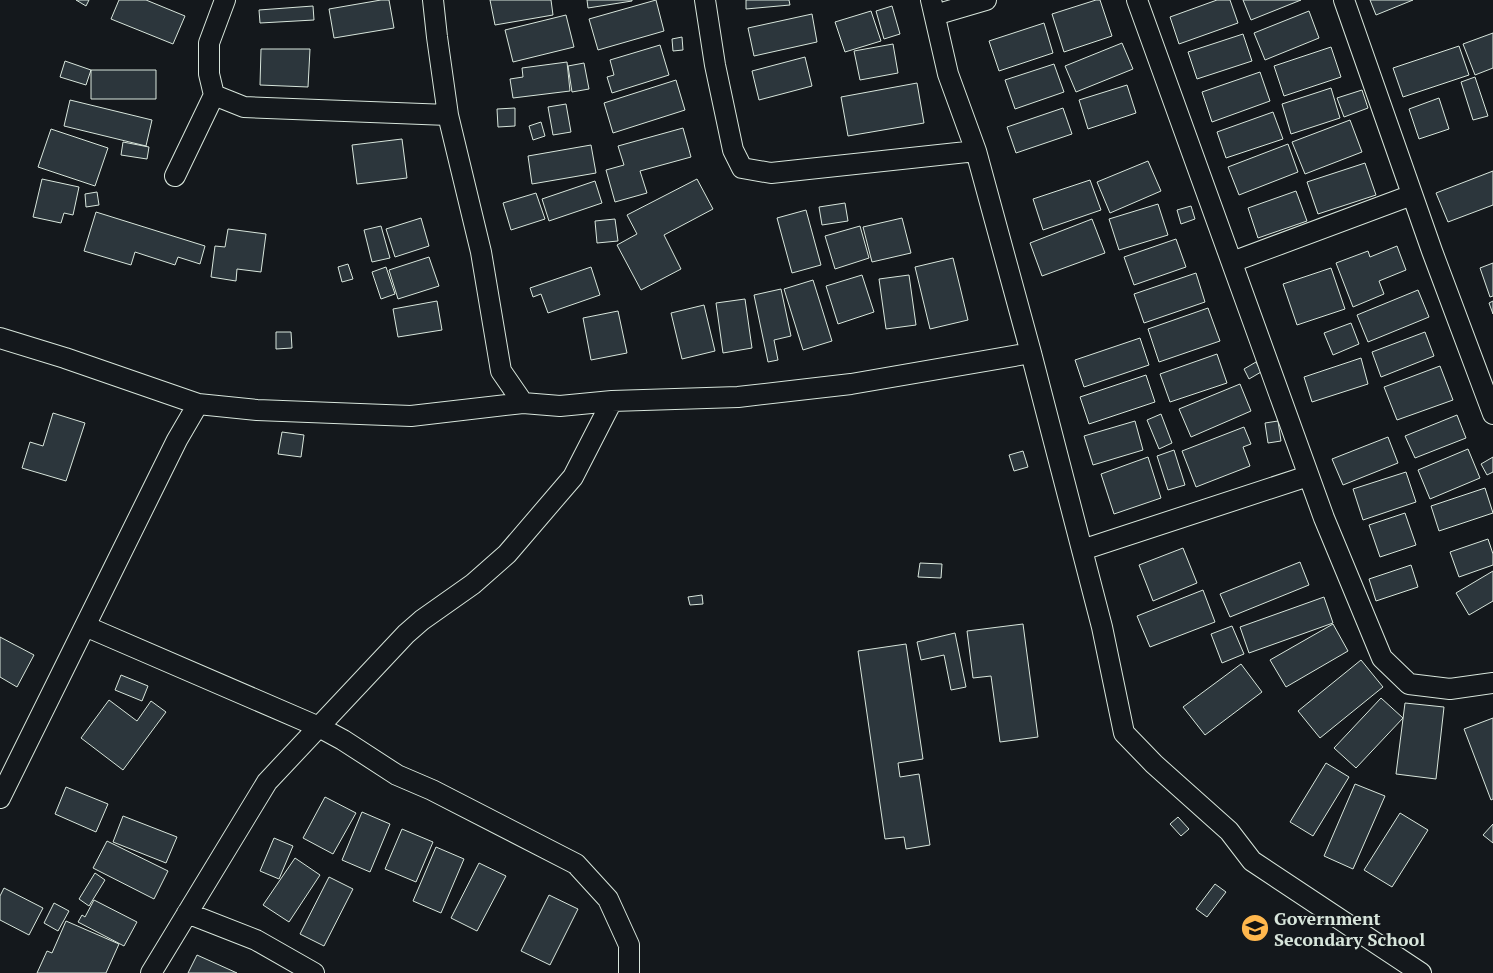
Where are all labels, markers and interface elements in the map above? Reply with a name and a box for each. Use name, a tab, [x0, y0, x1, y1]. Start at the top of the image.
place label: Government Secondary School	[1274, 906, 1425, 951]
school or university icon: Government Secondary School	[1240, 913, 1270, 943]

